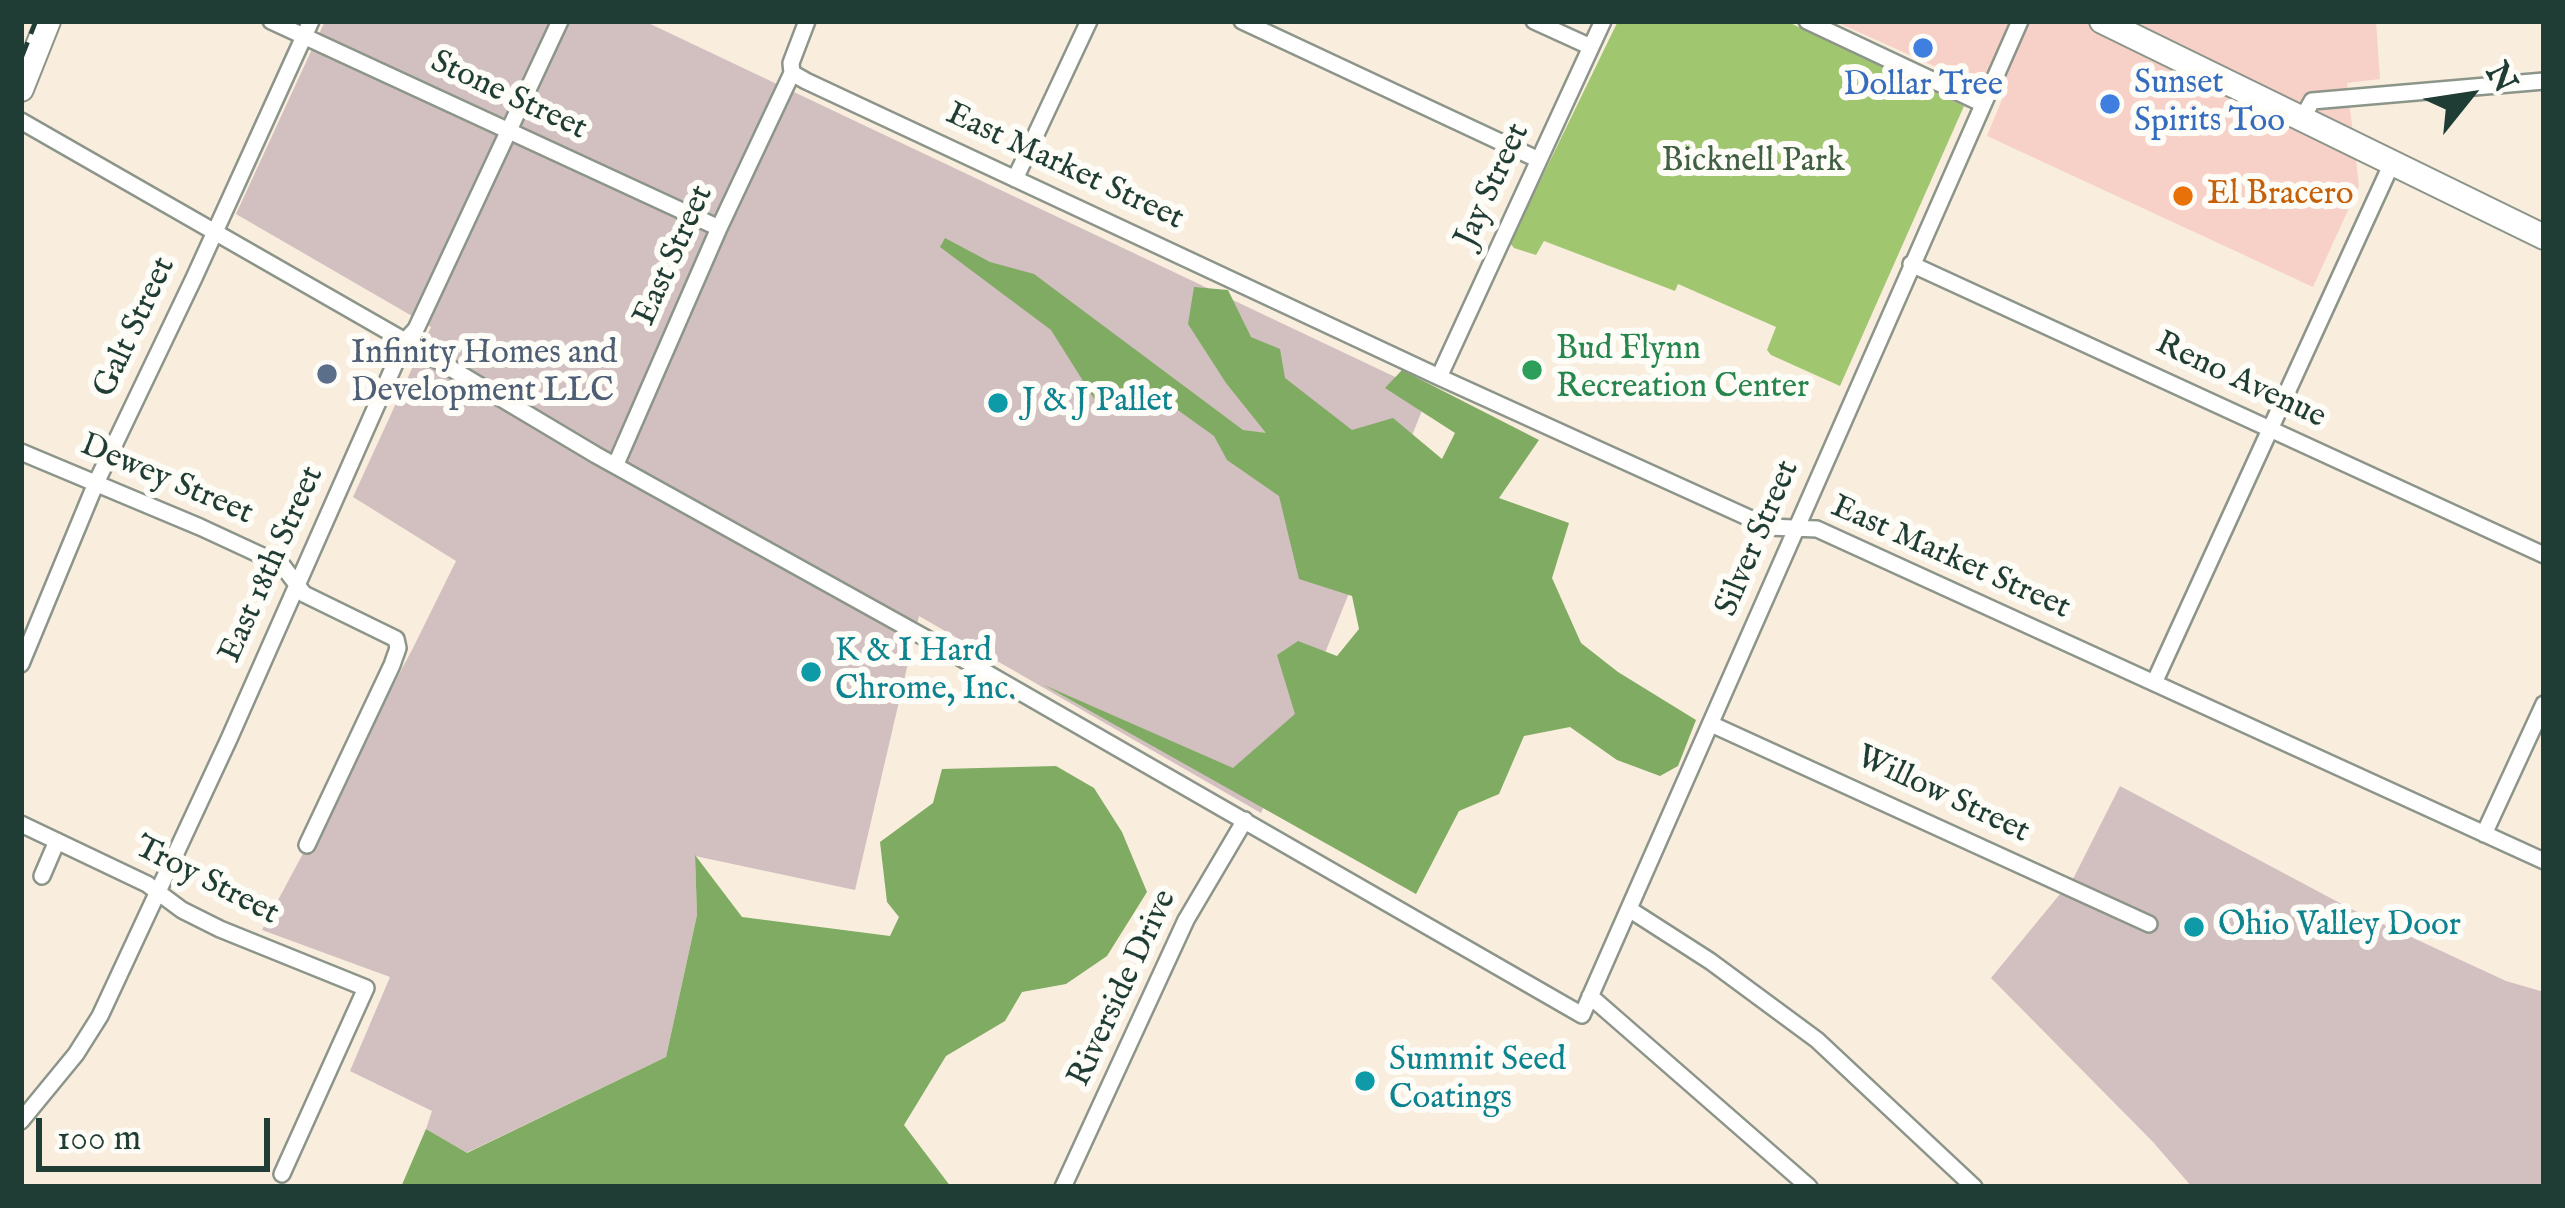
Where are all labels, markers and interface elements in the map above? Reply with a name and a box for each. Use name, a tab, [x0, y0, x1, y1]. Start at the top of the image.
marker: Dollar Tree	[1910, 35, 1936, 61]
north arrow	[2409, 36, 2529, 156]
street label: Stone Street	[424, 44, 592, 150]
text: N	[2475, 55, 2526, 101]
place label: Sunset Spirits Too	[2134, 65, 2285, 143]
place label: Dollar Tree	[1843, 67, 2003, 107]
marker: Sunset Spirits Too	[2097, 91, 2123, 117]
street label: East Market Street	[939, 96, 1189, 240]
street label: Jay Street	[1448, 118, 1540, 254]
park label: Bicknell Park	[1661, 143, 1845, 183]
place label: El Bracero	[2207, 176, 2354, 216]
street label: East Street	[627, 180, 723, 332]
marker: El Bracero	[2170, 183, 2196, 209]
street label: Galt Street	[86, 252, 186, 404]
street label: Reno Avenue	[2148, 325, 2332, 439]
place label: Bud Flynn Recreation Center	[1556, 331, 1809, 409]
place label: Infinity Homes and Development LLC	[351, 335, 617, 413]
marker: Bud Flynn Recreation Center	[1519, 357, 1545, 383]
marker: Infinity Homes and Development LLC	[314, 361, 340, 387]
place label: J & J Pallet	[1022, 383, 1173, 423]
marker: J & J Pallet	[985, 390, 1011, 416]
street label: Dewey Street	[74, 427, 258, 535]
street label: Silver Street	[1708, 455, 1810, 623]
street label: East 18th Street	[212, 461, 334, 669]
street label: East Market Street	[1824, 489, 2076, 629]
place label: K & I Hard Chrome, Inc.	[835, 633, 1016, 711]
marker: K & I Hard Chrome, Inc.	[798, 659, 824, 685]
street label: Willow Street	[1849, 739, 2035, 853]
street label: Troy Street	[127, 829, 285, 935]
street label: Riverside Drive	[1061, 884, 1187, 1094]
place label: Ohio Valley Door	[2218, 907, 2461, 947]
marker: Ohio Valley Door	[2181, 914, 2207, 940]
place label: Summit Seed Coatings	[1389, 1042, 1566, 1120]
marker: Summit Seed Coatings	[1352, 1068, 1378, 1094]
scale bar	[42, 1094, 276, 1168]
text: 100 m	[57, 1116, 141, 1162]

